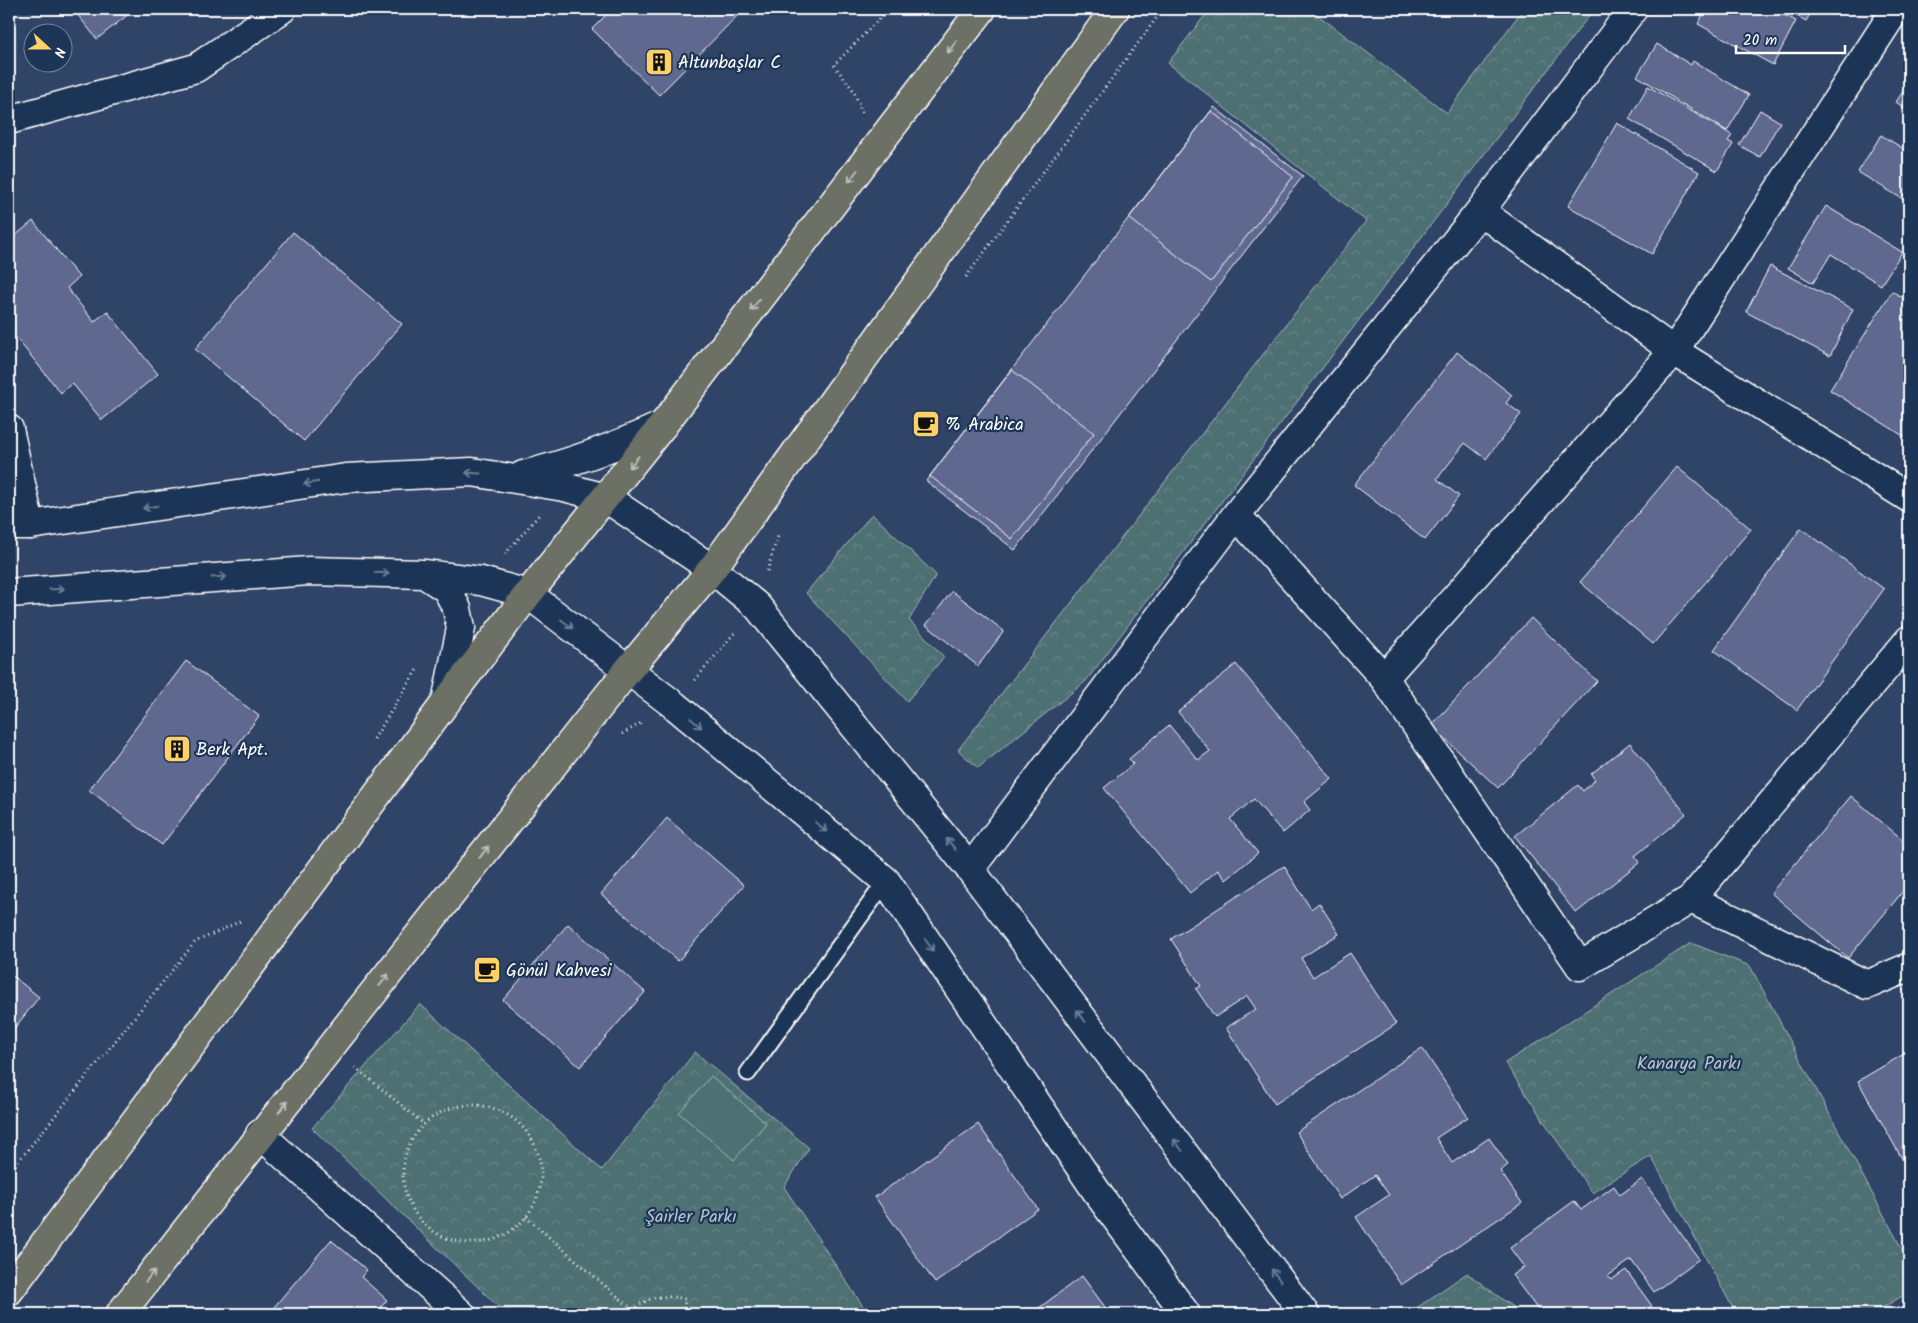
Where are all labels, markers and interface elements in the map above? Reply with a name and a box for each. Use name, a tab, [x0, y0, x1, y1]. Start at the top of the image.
north arrow	[22, 22, 72, 72]
scale bar	[1736, 22, 1844, 54]
text: 20 m	[1743, 29, 1777, 53]
one-way arrow	[947, 40, 957, 54]
text: N	[47, 44, 71, 61]
building icon: Altunbaşlar C	[644, 47, 674, 77]
place label: Altunbaşlar C	[678, 49, 781, 78]
one-way arrow	[848, 169, 859, 182]
one-way arrow	[749, 298, 760, 311]
cafe icon: % Arabica	[911, 409, 941, 439]
place label: % Arabica	[945, 411, 1024, 440]
one-way arrow	[629, 455, 640, 468]
one-way arrow	[465, 469, 481, 478]
one-way arrow	[303, 478, 319, 488]
one-way arrow	[142, 502, 158, 512]
one-way arrow	[373, 568, 389, 577]
one-way arrow	[211, 572, 227, 582]
one-way arrow	[49, 584, 65, 594]
one-way arrow	[560, 618, 573, 629]
one-way arrow	[689, 717, 702, 729]
building icon: Berk Apt.	[162, 734, 192, 764]
place label: Berk Apt.	[196, 736, 268, 765]
one-way arrow	[814, 821, 827, 832]
one-way arrow	[945, 838, 956, 851]
one-way arrow	[479, 846, 490, 859]
one-way arrow	[924, 938, 934, 952]
cafe icon: Gönül Kahvesi	[472, 955, 502, 985]
place label: Gönül Kahvesi	[506, 957, 612, 986]
one-way arrow	[379, 973, 389, 987]
one-way arrow	[1075, 1010, 1086, 1023]
park label: Kanarya Parkı	[1637, 1050, 1741, 1079]
one-way arrow	[277, 1101, 288, 1114]
one-way arrow	[1173, 1139, 1184, 1152]
park label: Şairler Parkı	[645, 1203, 737, 1232]
one-way arrow	[1271, 1268, 1281, 1282]
one-way arrow	[144, 1270, 155, 1283]

